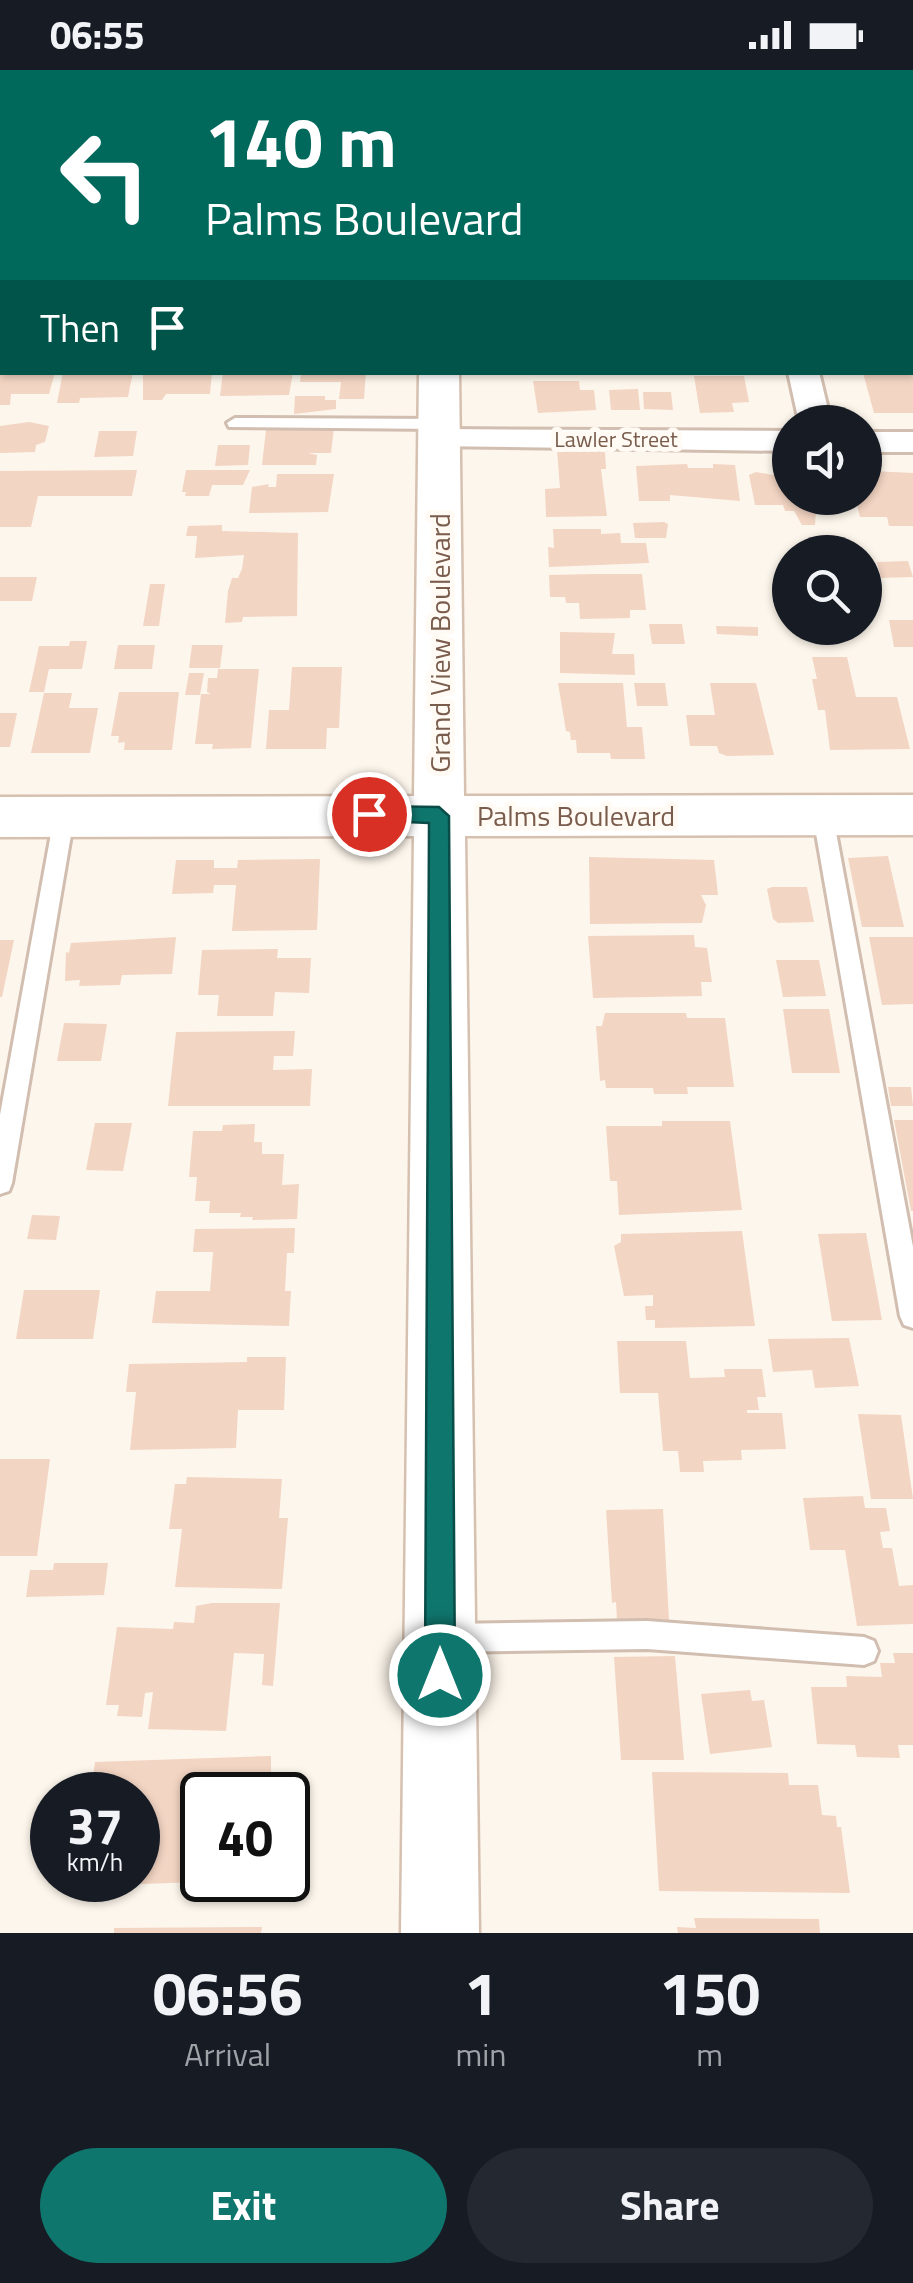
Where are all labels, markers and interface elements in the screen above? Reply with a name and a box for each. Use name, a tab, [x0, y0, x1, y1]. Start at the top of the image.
text: 06:55	[50, 6, 145, 64]
text: 140 m	[205, 88, 397, 194]
icon: left	[40, 110, 170, 240]
text: Palms Boulevard	[205, 184, 524, 252]
text: Then	[40, 299, 120, 357]
icon: arrive	[140, 300, 195, 355]
map controls	[772, 405, 882, 645]
button: sound	[772, 405, 882, 515]
street label: Lawler Street	[554, 422, 678, 456]
street label: Grand View Boulevard	[418, 513, 461, 773]
button: search	[772, 535, 882, 645]
pin	[327, 772, 412, 857]
icon: arrive	[342, 787, 397, 842]
street label: Palms Boulevard	[477, 794, 675, 837]
position arrow	[388, 1623, 492, 1727]
speed limit sign: 40	[180, 1772, 310, 1902]
text: 37	[67, 1787, 123, 1863]
text: km/h	[67, 1843, 123, 1881]
text: 06:56	[153, 1947, 303, 2038]
text: 1	[464, 1947, 498, 2038]
text: 150	[659, 1947, 760, 2038]
text: Arrival	[184, 2030, 271, 2078]
text: min	[455, 2030, 506, 2078]
text: m	[696, 2030, 723, 2078]
button: Exit	[40, 2148, 447, 2263]
button: Share	[467, 2148, 873, 2263]

